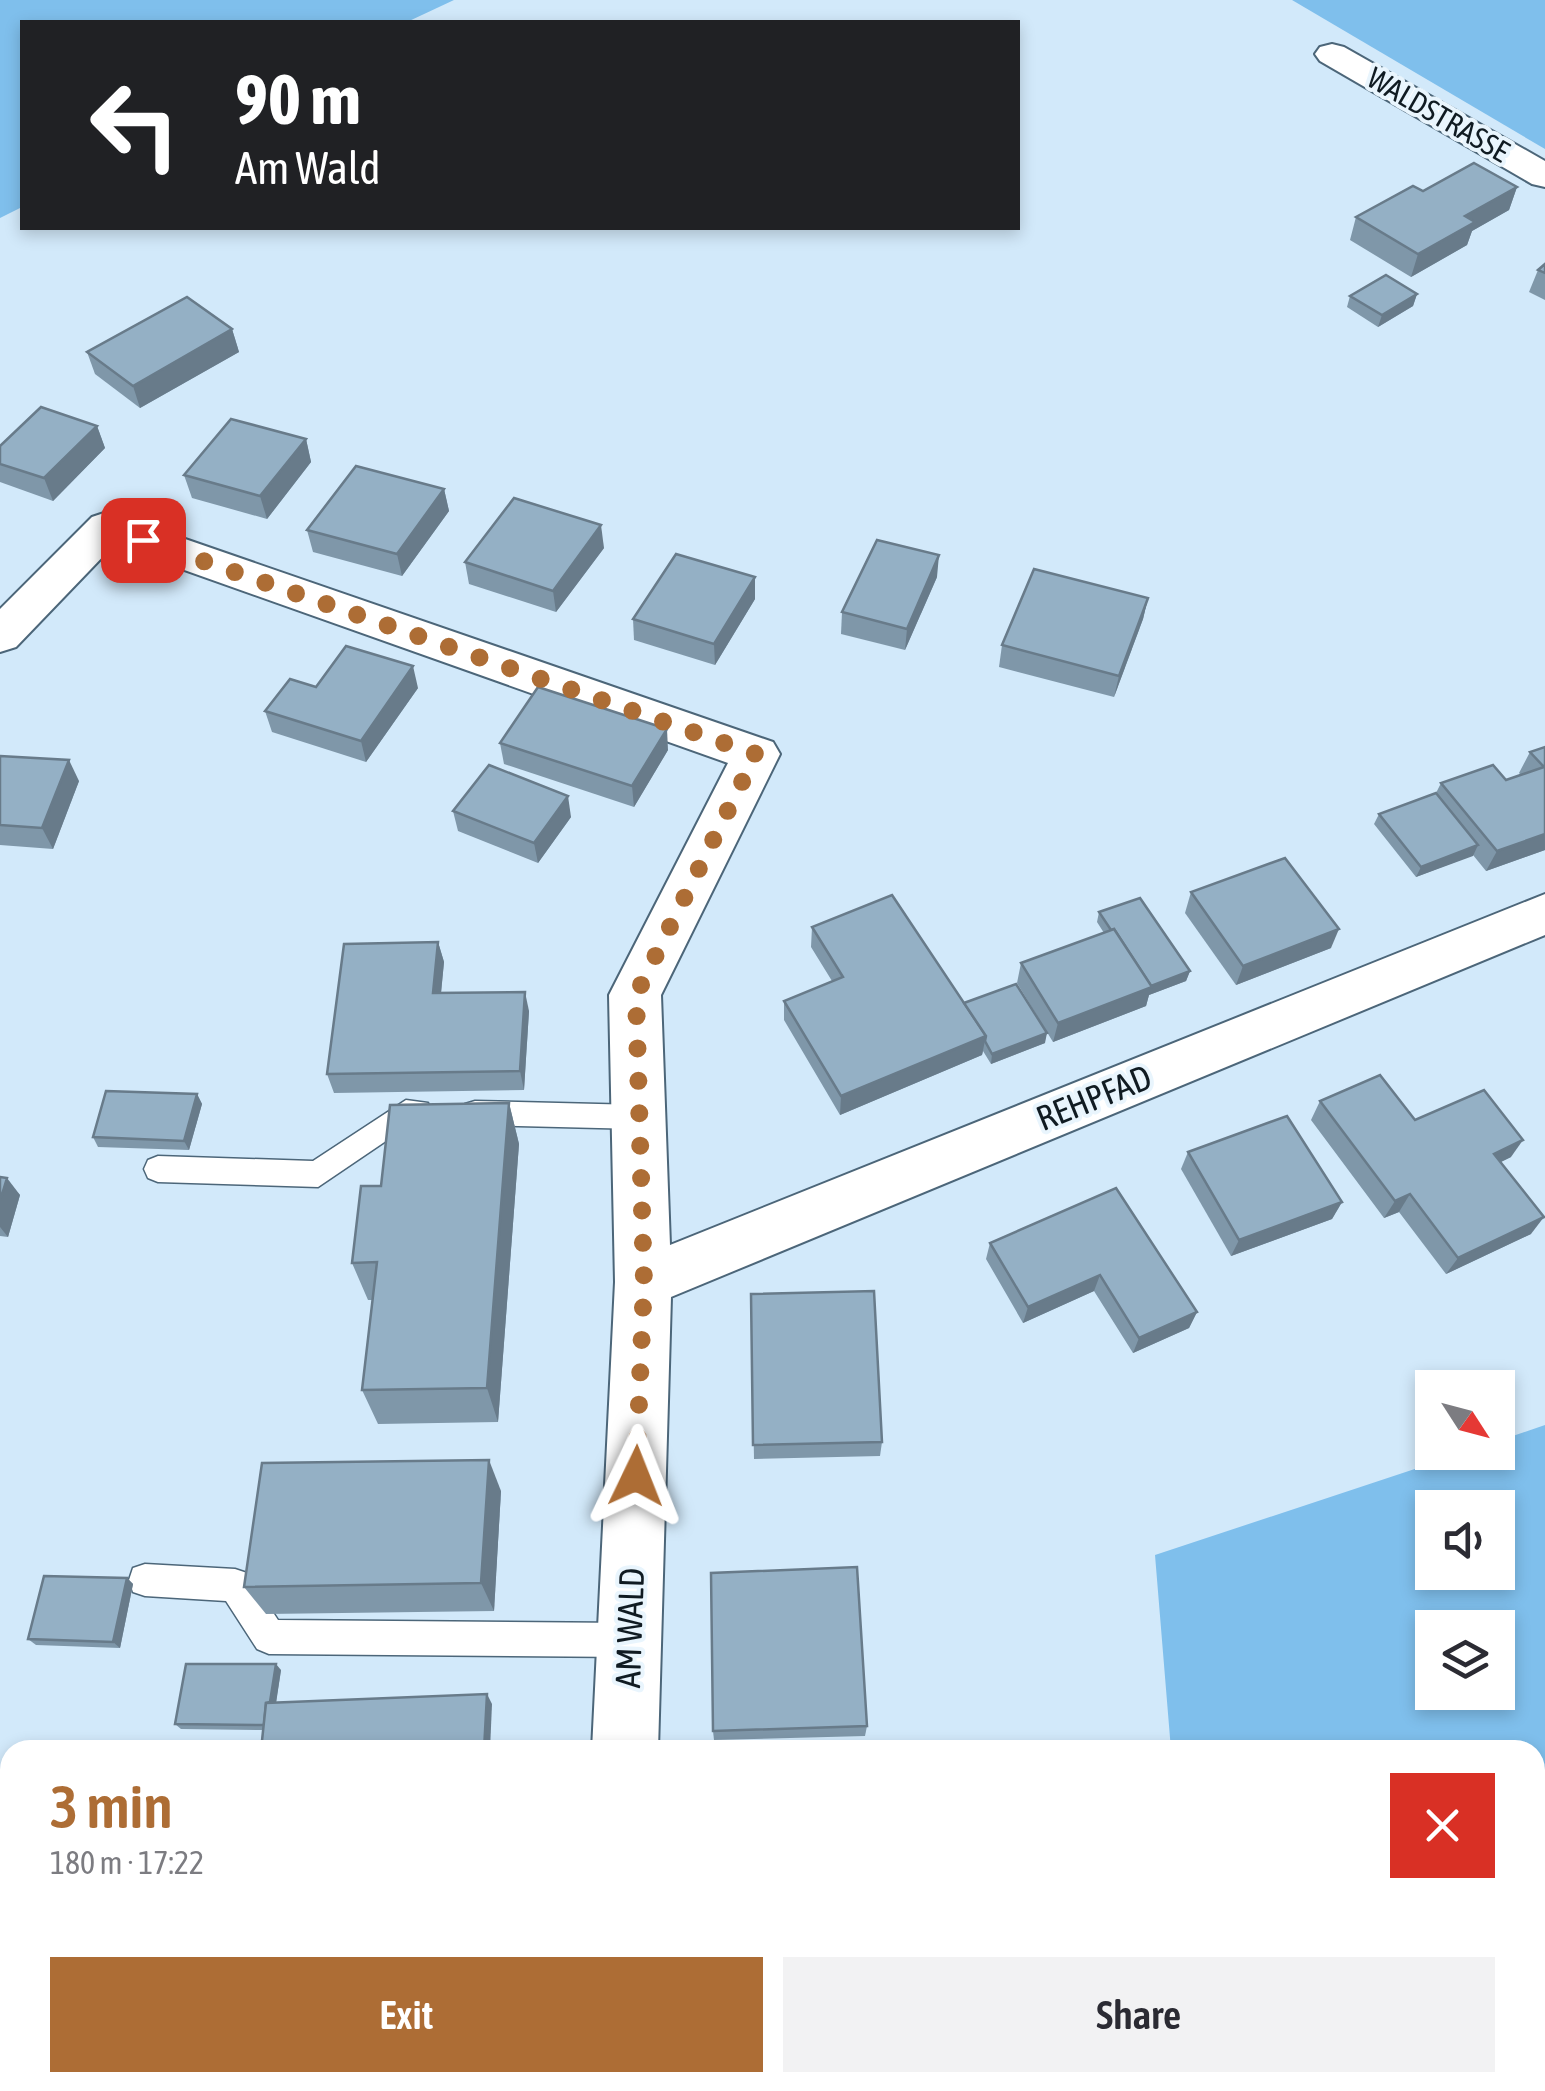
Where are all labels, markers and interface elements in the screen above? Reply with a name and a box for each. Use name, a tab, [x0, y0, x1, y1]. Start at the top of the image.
text: 90 m	[235, 59, 361, 139]
icon: left	[70, 60, 200, 190]
street label: WALDSTRASSE	[1362, 60, 1515, 168]
text: Am Wald	[235, 142, 381, 194]
pin	[101, 498, 186, 583]
icon: arrive	[116, 513, 171, 568]
street label: REHPFAD	[1030, 1056, 1157, 1138]
north arrow	[1415, 1370, 1515, 1470]
map controls	[1415, 1370, 1515, 1710]
position arrow	[584, 1424, 688, 1528]
button: sound	[1415, 1490, 1515, 1590]
street label: AM WALD	[607, 1567, 651, 1689]
button: layers	[1415, 1610, 1515, 1710]
text: 3 min	[50, 1772, 173, 1841]
button: close	[1390, 1773, 1495, 1878]
text: 180 m · 17:22	[50, 1844, 204, 1881]
button: Exit	[50, 1957, 763, 2072]
button: Share	[783, 1957, 1495, 2072]

